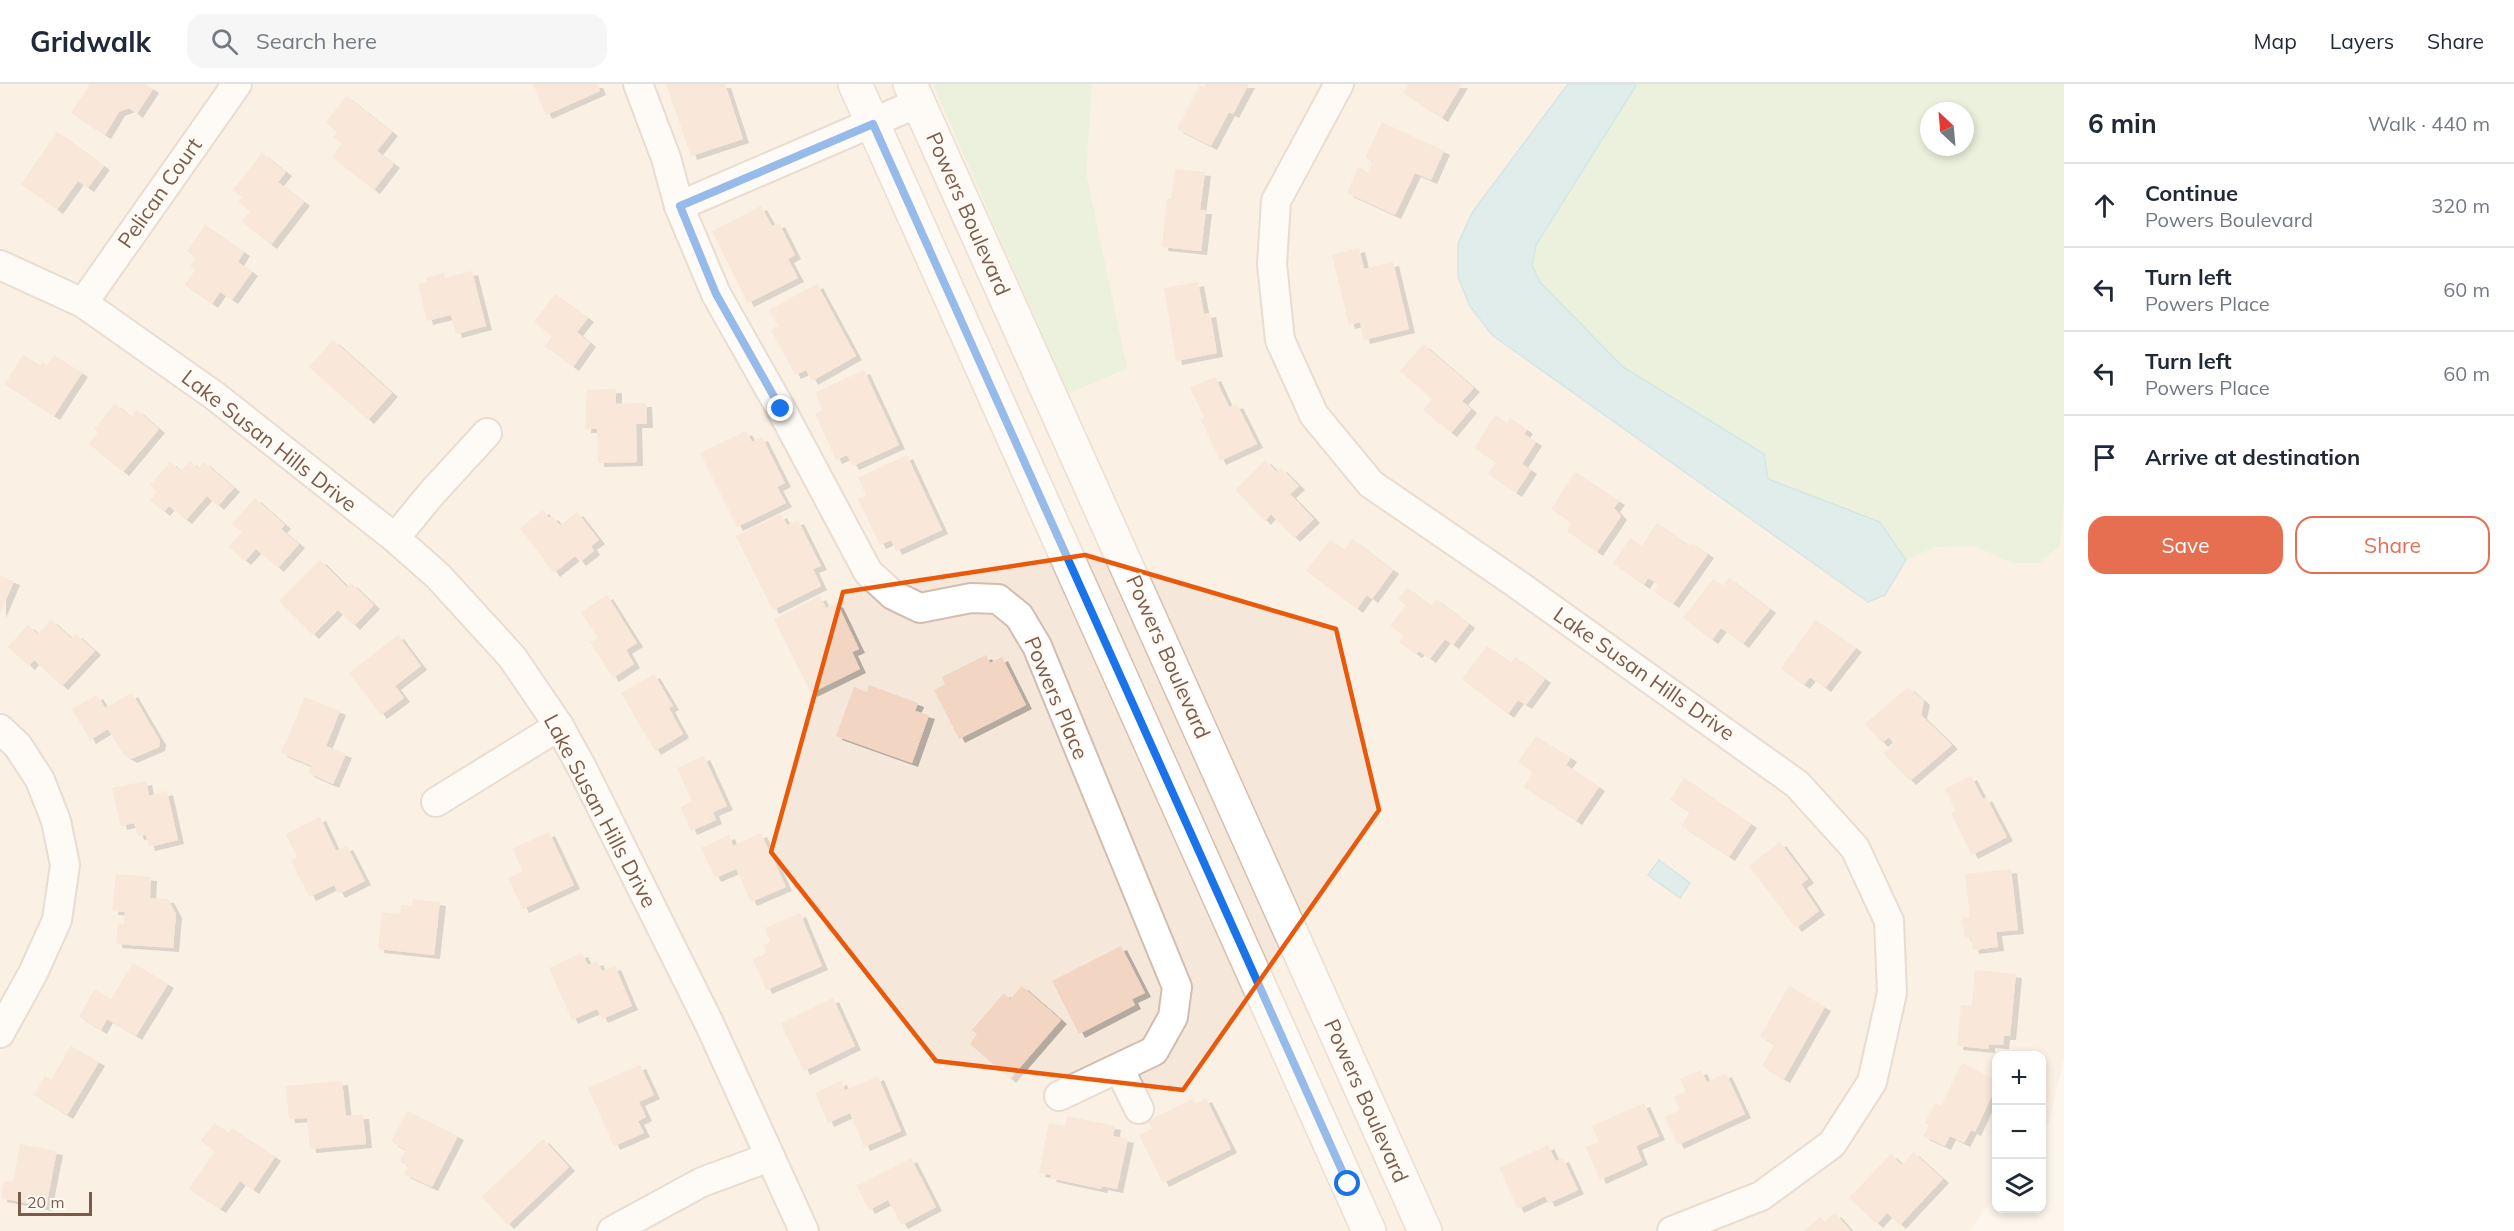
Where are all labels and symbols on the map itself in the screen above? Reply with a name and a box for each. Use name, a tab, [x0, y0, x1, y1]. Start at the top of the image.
north arrow	[1920, 102, 1974, 156]
street label: Powers Boulevard	[921, 128, 1017, 299]
street label: Pelican Court	[112, 132, 207, 253]
street label: Lake Susan Hills Drive	[177, 364, 362, 517]
route end	[767, 395, 793, 421]
street label: Powers Boulevard	[1121, 571, 1217, 742]
street label: Lake Susan Hills Drive	[1549, 601, 1740, 746]
street label: Powers Place	[1019, 632, 1094, 763]
street label: Lake Susan Hills Drive	[539, 709, 663, 912]
street label: Powers Boulevard	[1319, 1015, 1415, 1186]
route start	[1334, 1170, 1360, 1196]
scale bar	[18, 1189, 92, 1216]

